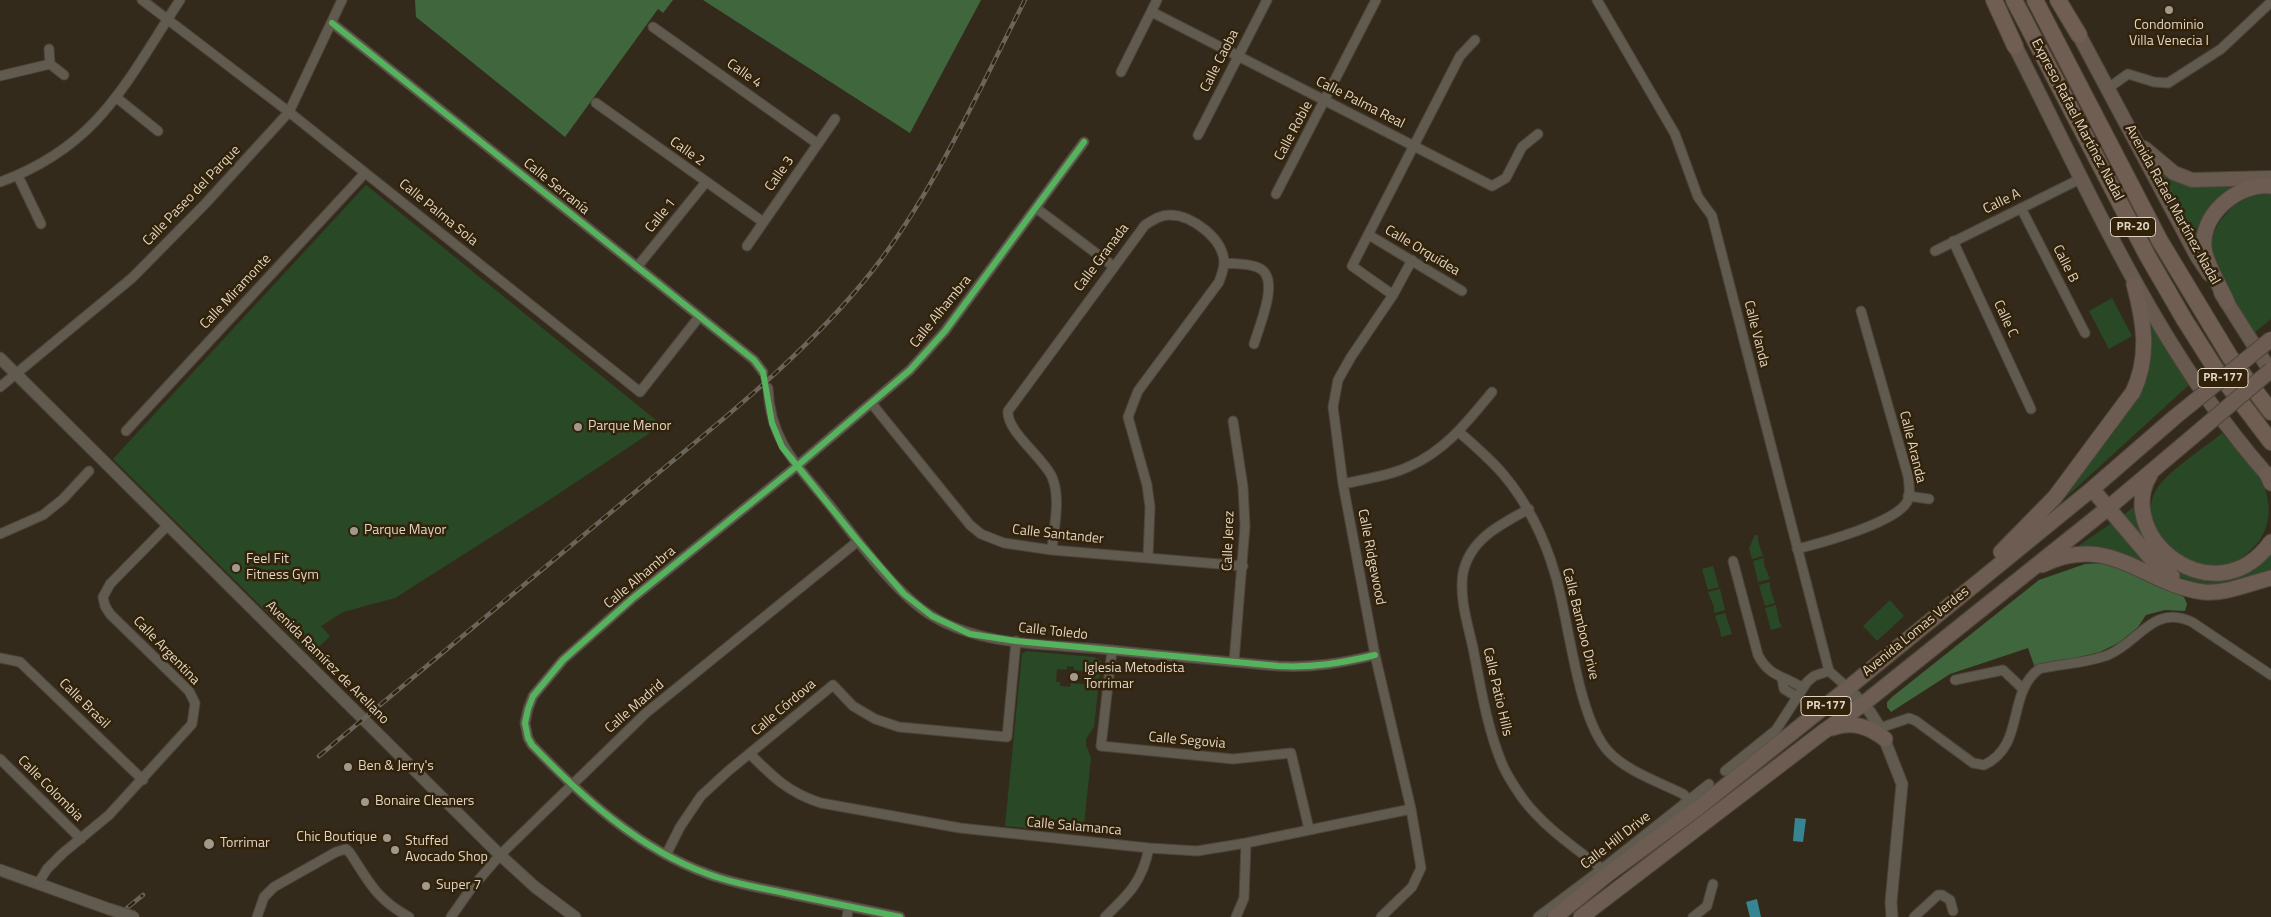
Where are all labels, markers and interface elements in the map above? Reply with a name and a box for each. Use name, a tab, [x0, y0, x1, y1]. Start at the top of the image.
marker: Condominio Villa Venecia I	[2163, 4, 2175, 16]
place label: Condominio Villa Venecia I	[2129, 18, 2209, 50]
street label: Calle Caoba	[1197, 27, 1243, 95]
street label: Expreso Rafael Martínez Nadal	[2027, 36, 2127, 204]
street label: Calle 4	[723, 56, 765, 92]
street label: Calle Palma Real	[1313, 73, 1407, 133]
street label: Calle Roble	[1271, 98, 1317, 164]
street label: Avenida Rafael Martínez Nadal	[2121, 122, 2223, 288]
street label: Calle 2	[666, 134, 708, 170]
street label: Calle Paseo del Parque	[140, 142, 244, 250]
street label: Calle 3	[762, 153, 798, 195]
street label: Calle Serranía	[520, 155, 592, 219]
street label: Calle Palma Sola	[395, 176, 481, 250]
street label: Calle A	[1981, 186, 2023, 218]
street label: Calle 1	[642, 196, 680, 236]
road number: PR-20	[2110, 218, 2156, 236]
street label: Calle Granada	[1071, 221, 1133, 295]
street label: Calle Orquídea	[1381, 222, 1463, 280]
street label: Calle B	[2048, 242, 2082, 286]
street label: Calle Miramonte	[197, 251, 275, 333]
street label: Calle Alhambra	[907, 272, 975, 352]
street label: Calle C	[1989, 298, 2021, 340]
street label: Calle Vanda	[1740, 299, 1772, 369]
road number: PR-177	[2198, 368, 2248, 388]
street label: Calle Aranda	[1895, 409, 1929, 485]
place label: Parque Menor	[588, 419, 671, 435]
marker: Parque Menor	[572, 421, 584, 433]
street label: Calle Ridgewood	[1353, 508, 1389, 606]
street label: Calle Jerez	[1220, 511, 1238, 571]
street label: Calle Santander	[1011, 522, 1105, 548]
place label: Parque Mayor	[364, 523, 446, 539]
marker: Parque Mayor	[348, 525, 360, 537]
street label: Calle Alhambra	[601, 543, 679, 613]
place label: Feel Fit Fitness Gym	[246, 552, 319, 584]
marker: Feel Fit Fitness Gym	[230, 562, 242, 574]
street label: Calle Bamboo Drive	[1558, 566, 1602, 682]
street label: Avenida Lomas Verdes	[1859, 584, 1973, 680]
street label: Avenida Ramírez de Arellano	[262, 598, 392, 728]
street label: Calle Argentina	[129, 613, 203, 689]
street label: Calle Toledo	[1017, 620, 1089, 644]
street label: Calle Patio Hills	[1479, 646, 1515, 738]
place label: Iglesia Metodista Torrimar	[1084, 661, 1184, 694]
marker: Iglesia Metodista Torrimar	[1068, 671, 1080, 683]
street label: Calle Brasil	[55, 676, 113, 732]
street label: Calle Córdova	[748, 676, 820, 740]
street label: Calle Madrid	[602, 677, 668, 737]
road number: PR-177	[1801, 696, 1851, 716]
street label: Calle Segovia	[1148, 729, 1226, 753]
street label: Calle Colombia	[14, 753, 86, 825]
place label: Ben & Jerry's	[358, 759, 434, 775]
marker: Ben & Jerry's	[342, 761, 354, 773]
place label: Bonaire Cleaners	[375, 794, 474, 810]
marker: Bonaire Cleaners	[359, 796, 371, 808]
street label: Calle Hill Drive	[1578, 809, 1654, 873]
street label: Calle Salamanca	[1026, 814, 1122, 840]
place label: Chic Boutique	[296, 830, 377, 846]
marker: Chic Boutique	[381, 832, 393, 844]
place label: Stuffed Avocado Shop	[405, 834, 488, 866]
place label: Torrimar	[220, 836, 270, 852]
marker: Torrimar	[202, 837, 216, 851]
marker: Stuffed Avocado Shop	[389, 844, 401, 856]
place label: Super 7	[436, 878, 481, 894]
marker: Super 7	[420, 880, 432, 892]

